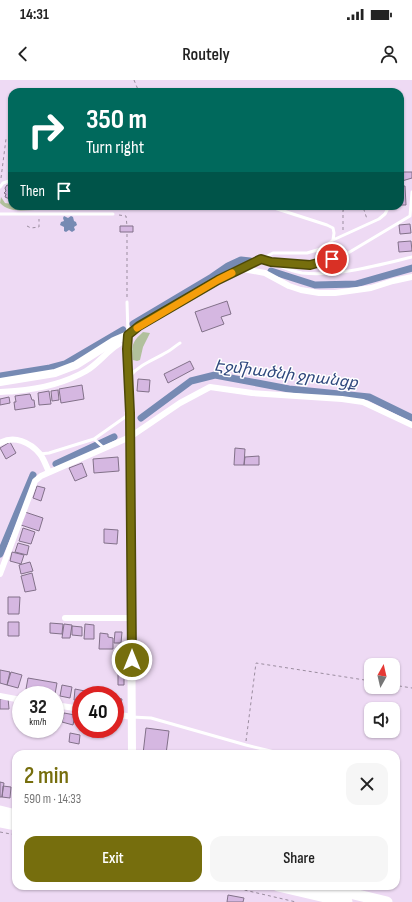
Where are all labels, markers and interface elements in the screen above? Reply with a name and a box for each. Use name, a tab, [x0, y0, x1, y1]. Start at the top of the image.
text: 14:31	[20, 5, 49, 24]
icon: back	[12, 43, 34, 65]
icon: person	[378, 43, 400, 65]
text: Routely	[182, 44, 230, 65]
text: 350 m	[86, 103, 147, 136]
icon: right	[20, 104, 72, 156]
text: Turn right	[86, 137, 144, 158]
icon: arrive	[53, 180, 75, 202]
text: Then	[20, 182, 45, 201]
pin	[315, 242, 349, 276]
icon: arrive	[321, 248, 343, 270]
water label: Էջմիածնի ջրանցք	[213, 356, 360, 393]
position arrow	[111, 639, 153, 681]
north arrow	[364, 658, 400, 694]
map controls	[364, 658, 400, 738]
speed limit sign: 40	[72, 686, 124, 738]
text: 32	[29, 695, 47, 719]
button: sound	[364, 702, 400, 738]
text: km/h	[29, 716, 47, 728]
text: 2 min	[24, 761, 69, 790]
button: close	[346, 763, 388, 805]
text: 590 m · 14:33	[24, 791, 81, 807]
button: Exit	[24, 836, 202, 882]
button: Share	[210, 836, 388, 882]

